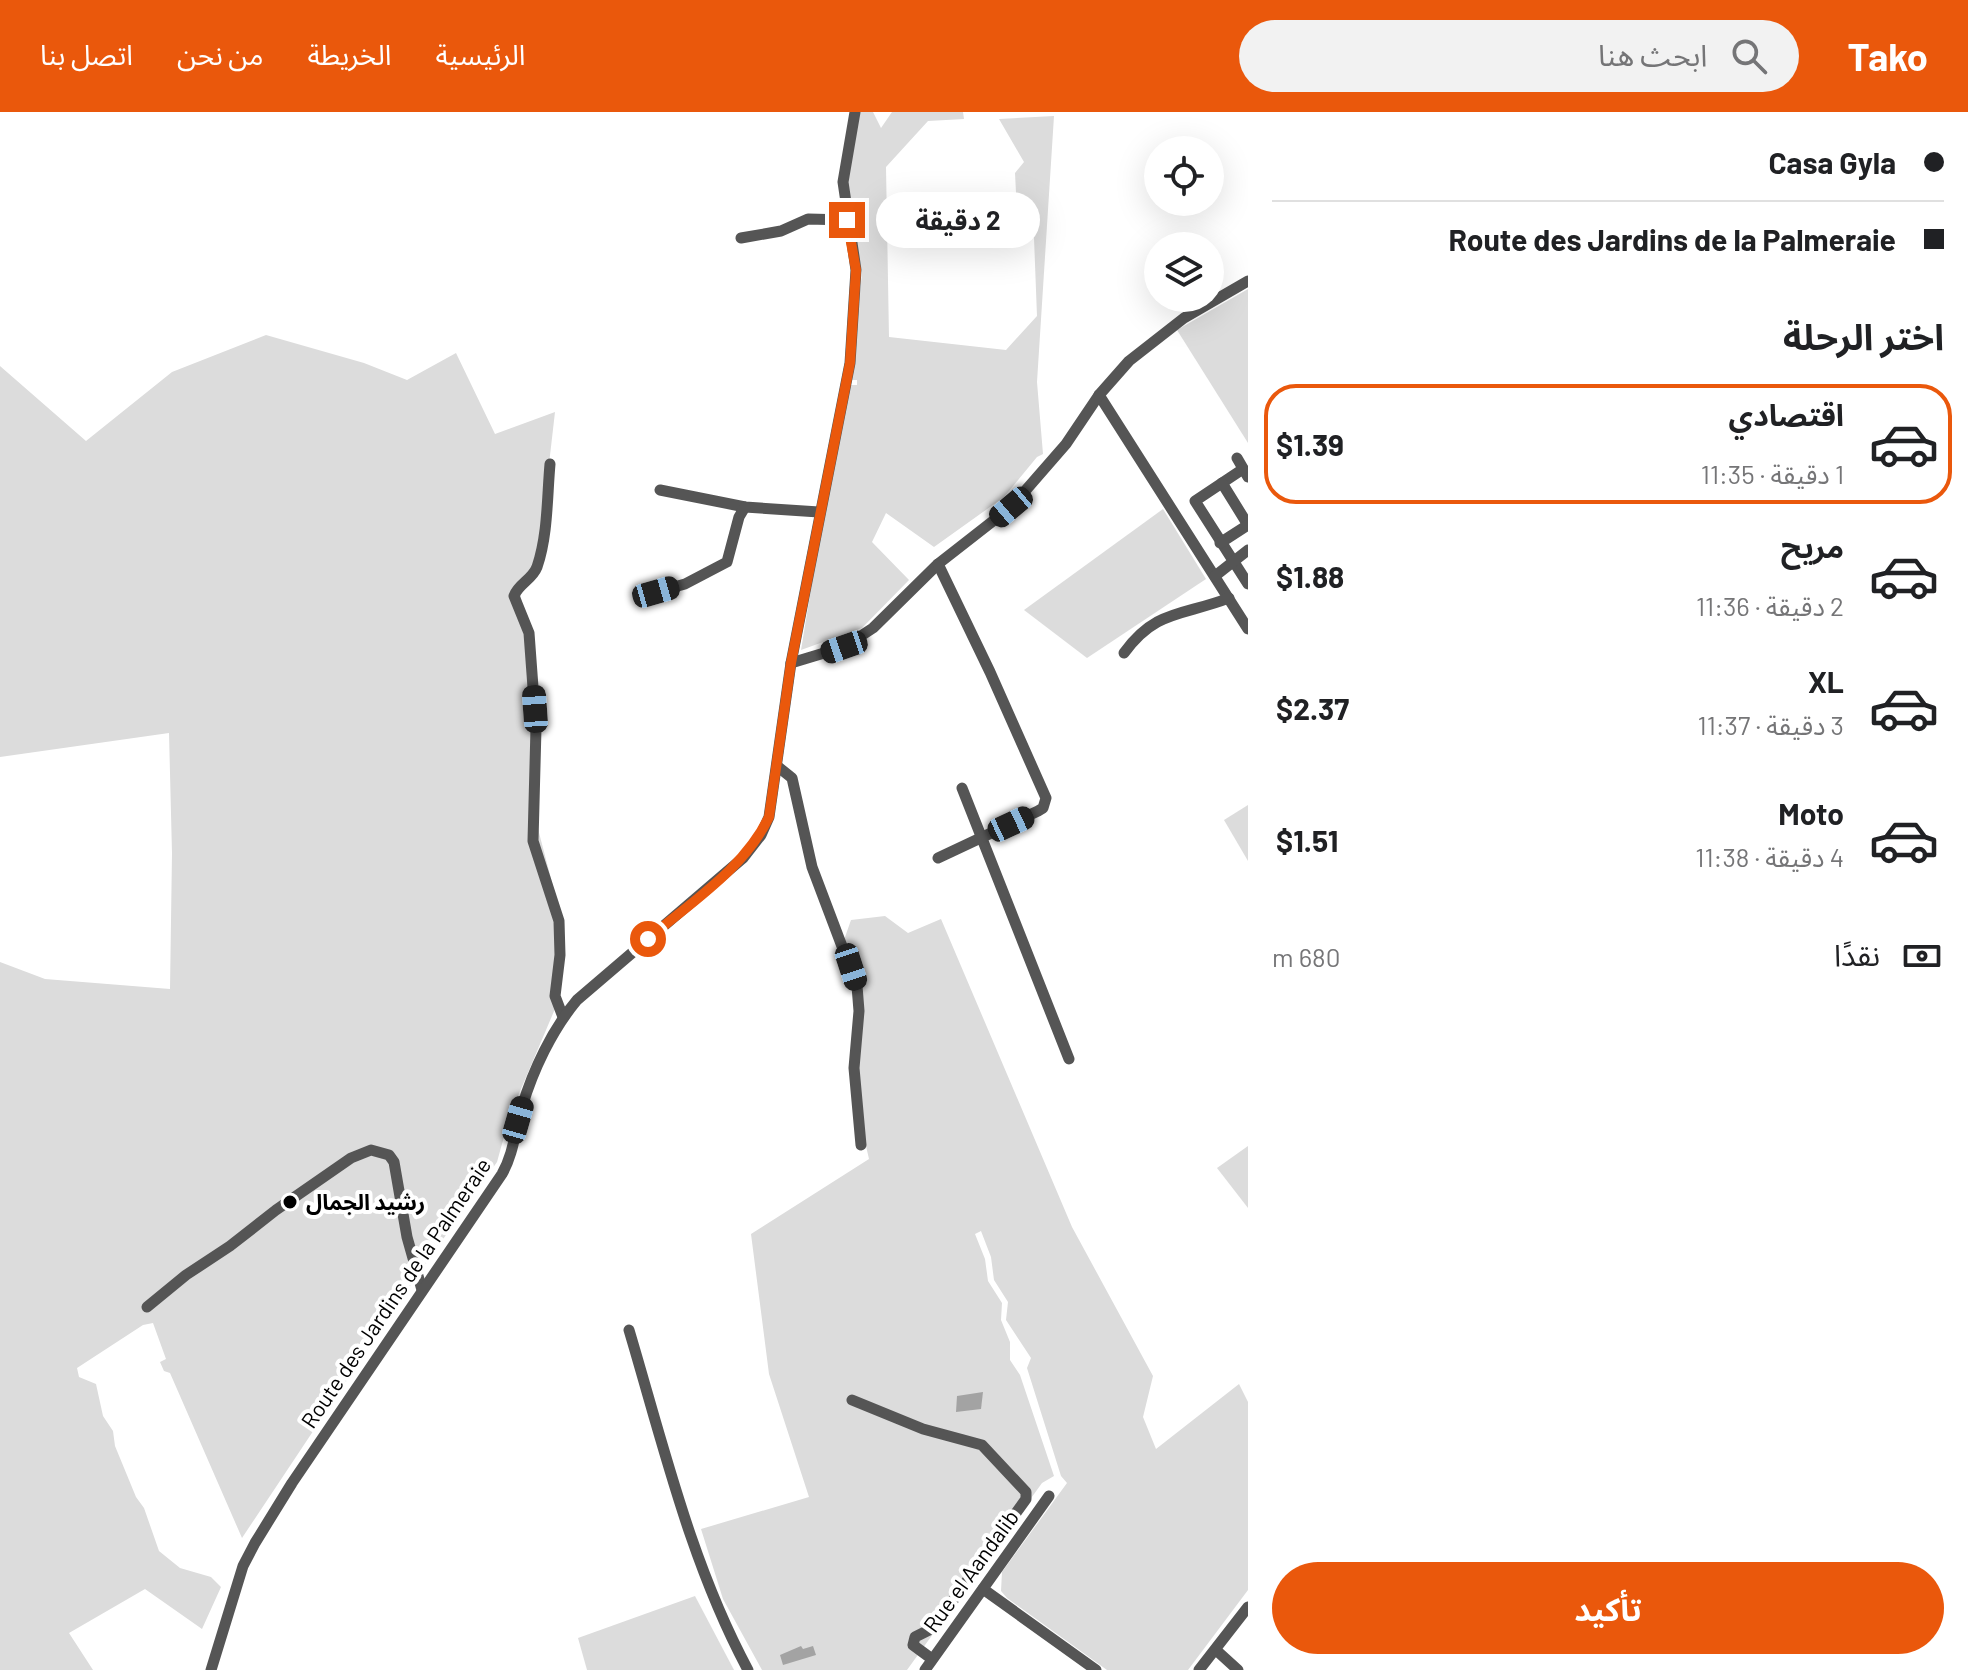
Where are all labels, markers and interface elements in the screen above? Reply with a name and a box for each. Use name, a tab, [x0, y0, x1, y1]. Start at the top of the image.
search box	[1239, 20, 1799, 92]
text: Tako	[1847, 33, 1928, 79]
icon: search	[1727, 34, 1771, 78]
text: ابحث هنا	[1598, 36, 1707, 72]
text: اتصل بنا	[40, 37, 133, 71]
text: من نحن	[177, 37, 264, 71]
text: الخريطة	[308, 37, 391, 71]
text: الرئيسية	[435, 37, 525, 71]
map controls	[1144, 136, 1224, 312]
button: locate	[1144, 136, 1224, 216]
text: Casa Gyla	[1768, 144, 1896, 180]
callout: 2 دقيقة	[875, 192, 1039, 248]
route end	[829, 202, 865, 238]
text: 2 دقيقة	[915, 204, 1001, 235]
text: Route des Jardins de la Palmeraie	[1449, 221, 1896, 257]
button: layers	[1144, 232, 1224, 312]
text: اختر الرحلة	[1783, 314, 1944, 357]
text: اقتصادي	[1729, 396, 1844, 432]
icon: car	[1868, 408, 1940, 480]
text: $1.39	[1276, 426, 1344, 462]
text: 1 دقيقة · 11:35	[1701, 458, 1844, 489]
car	[985, 482, 1037, 532]
text: مريح	[1781, 528, 1844, 564]
icon: car	[1868, 540, 1940, 612]
text: $1.88	[1276, 558, 1344, 594]
car	[630, 574, 682, 610]
text: 2 دقيقة · 11:36	[1696, 590, 1844, 621]
car	[817, 628, 871, 666]
text: XL	[1808, 663, 1844, 699]
icon: car	[1868, 672, 1940, 744]
car	[521, 684, 549, 734]
text: $2.37	[1276, 690, 1349, 726]
text: 3 دقيقة · 11:37	[1698, 709, 1844, 740]
text: Moto	[1778, 795, 1844, 831]
car	[984, 803, 1038, 845]
icon: car	[1868, 804, 1940, 876]
text: $1.51	[1276, 822, 1338, 858]
text: 4 دقيقة · 11:38	[1695, 841, 1844, 872]
route start	[630, 921, 666, 957]
icon: cash	[1900, 934, 1944, 978]
text: نقدًا	[1834, 936, 1880, 972]
car	[832, 940, 870, 994]
text: 680 m	[1272, 941, 1340, 972]
car	[500, 1094, 536, 1146]
street label: Route des Jardins de la Palmeraie	[295, 1152, 495, 1432]
place label: رشيد الجمال	[306, 1188, 425, 1216]
marker: رشيد الجمال	[281, 1193, 299, 1211]
street label: Rue el Aandalib	[917, 1504, 1023, 1637]
button: تأكيد	[1272, 1562, 1944, 1654]

